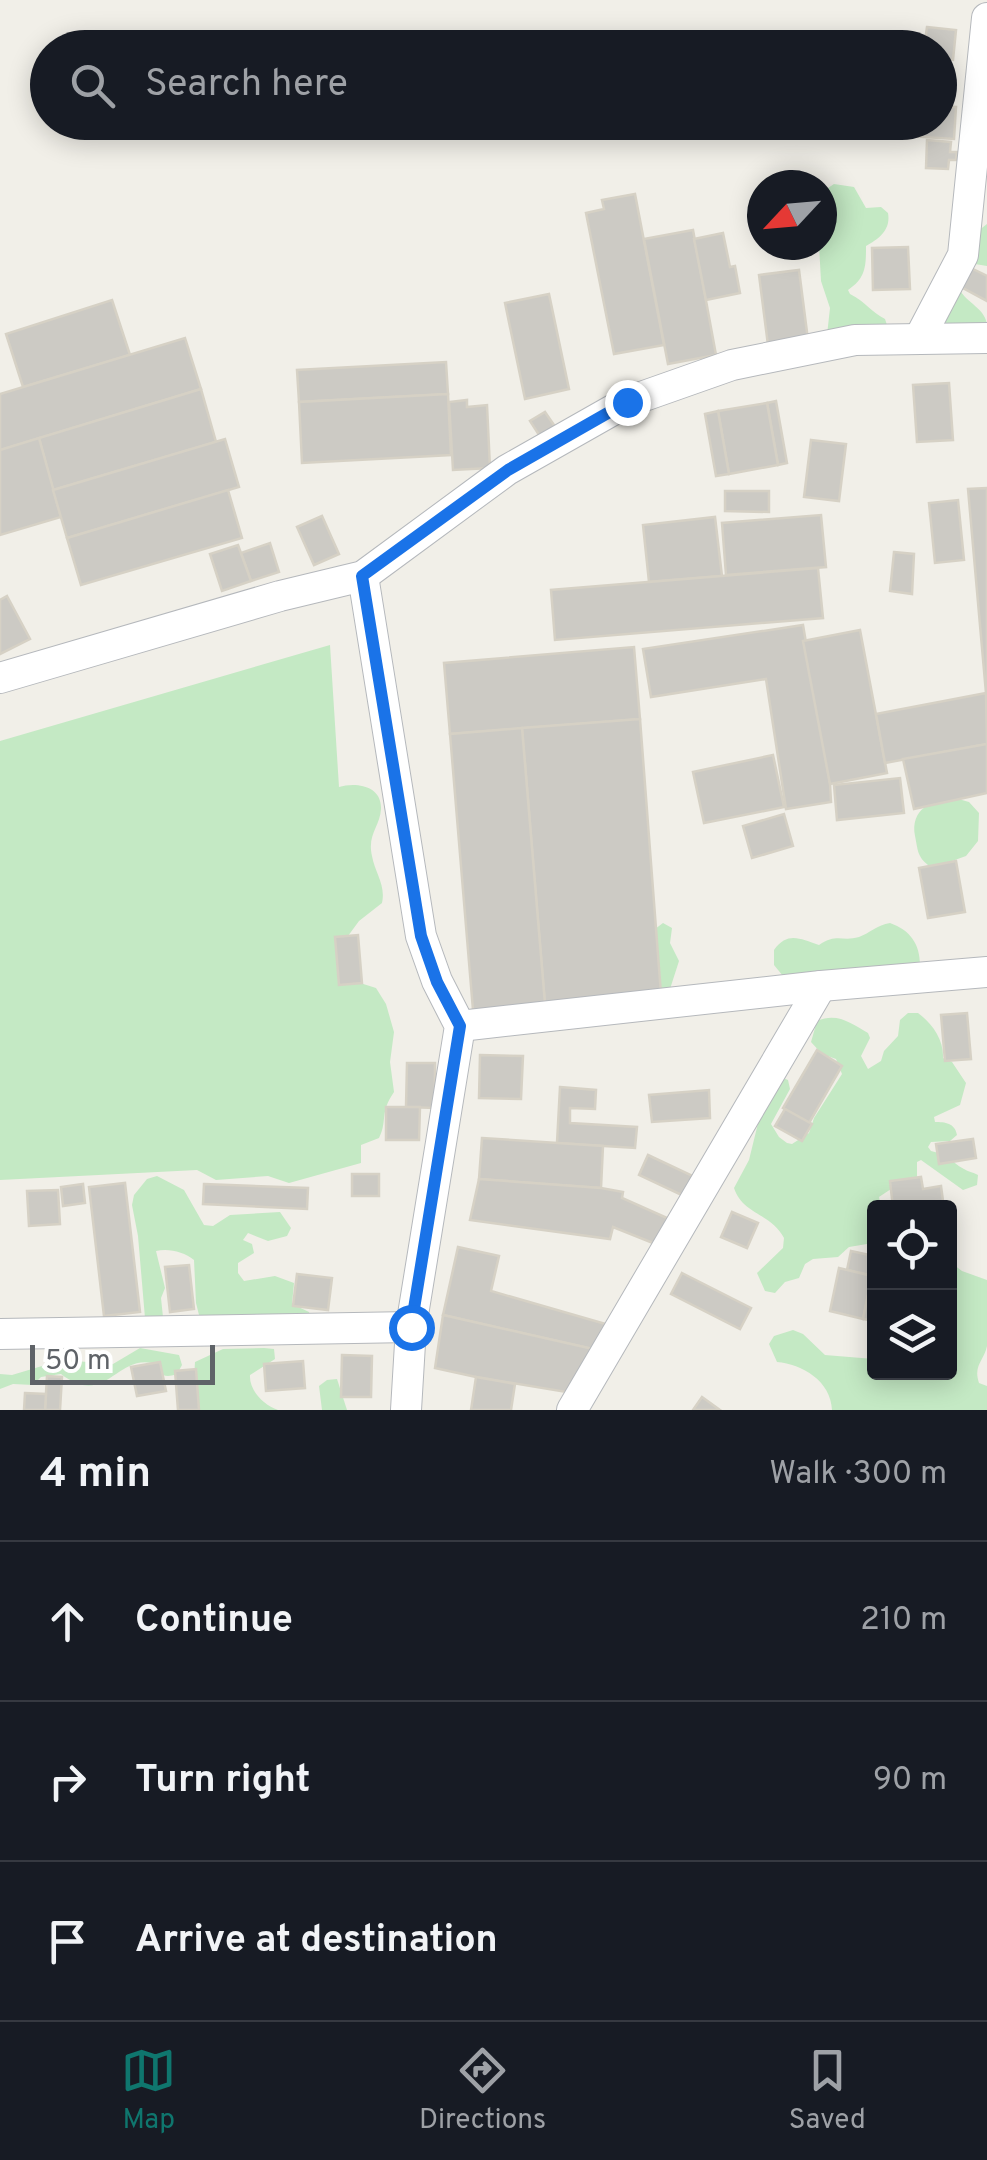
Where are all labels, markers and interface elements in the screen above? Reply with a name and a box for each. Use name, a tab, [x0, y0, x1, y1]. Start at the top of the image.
search box	[30, 30, 957, 140]
icon: search	[65, 58, 120, 113]
text: Search here	[145, 61, 348, 110]
north arrow	[747, 170, 837, 260]
route end	[605, 380, 651, 426]
map controls	[867, 1200, 957, 1380]
button: locate	[867, 1200, 957, 1290]
button: layers	[867, 1290, 957, 1380]
route start	[389, 1305, 435, 1351]
scale bar	[30, 1340, 215, 1384]
text: 50 m	[45, 1344, 111, 1380]
text: 4 min	[40, 1449, 151, 1502]
text: Walk · 300 m	[769, 1455, 947, 1495]
icon: ahead	[40, 1594, 95, 1649]
text: Continue	[135, 1597, 293, 1646]
text: 210 m	[860, 1601, 947, 1641]
icon: right	[40, 1754, 95, 1809]
text: Turn right	[135, 1757, 310, 1806]
text: 90 m	[873, 1761, 947, 1801]
icon: arrive	[40, 1914, 95, 1969]
text: Arrive at destination	[135, 1917, 498, 1966]
tab: Map	[121, 2043, 176, 2139]
tab: Directions	[419, 2043, 546, 2139]
tab: Saved	[789, 2043, 866, 2139]

